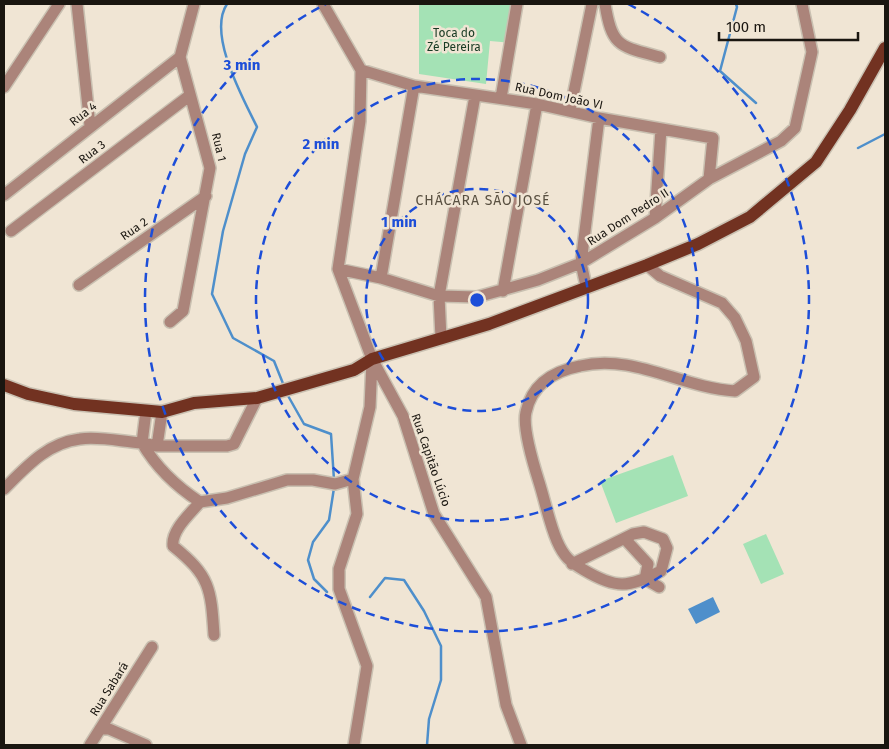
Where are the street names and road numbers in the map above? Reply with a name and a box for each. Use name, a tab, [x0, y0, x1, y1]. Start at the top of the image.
street label: Rua Dom João VI	[514, 80, 604, 112]
street label: Rua 4	[67, 99, 100, 129]
street label: Rua 1	[209, 131, 229, 163]
street label: Rua 3	[76, 137, 108, 167]
street label: Rua Dom Pedro II	[585, 186, 671, 248]
street label: Rua 2	[118, 215, 150, 243]
street label: Rua Capitão Lúcio	[409, 412, 453, 508]
street label: Rua Sabará	[87, 659, 131, 719]

